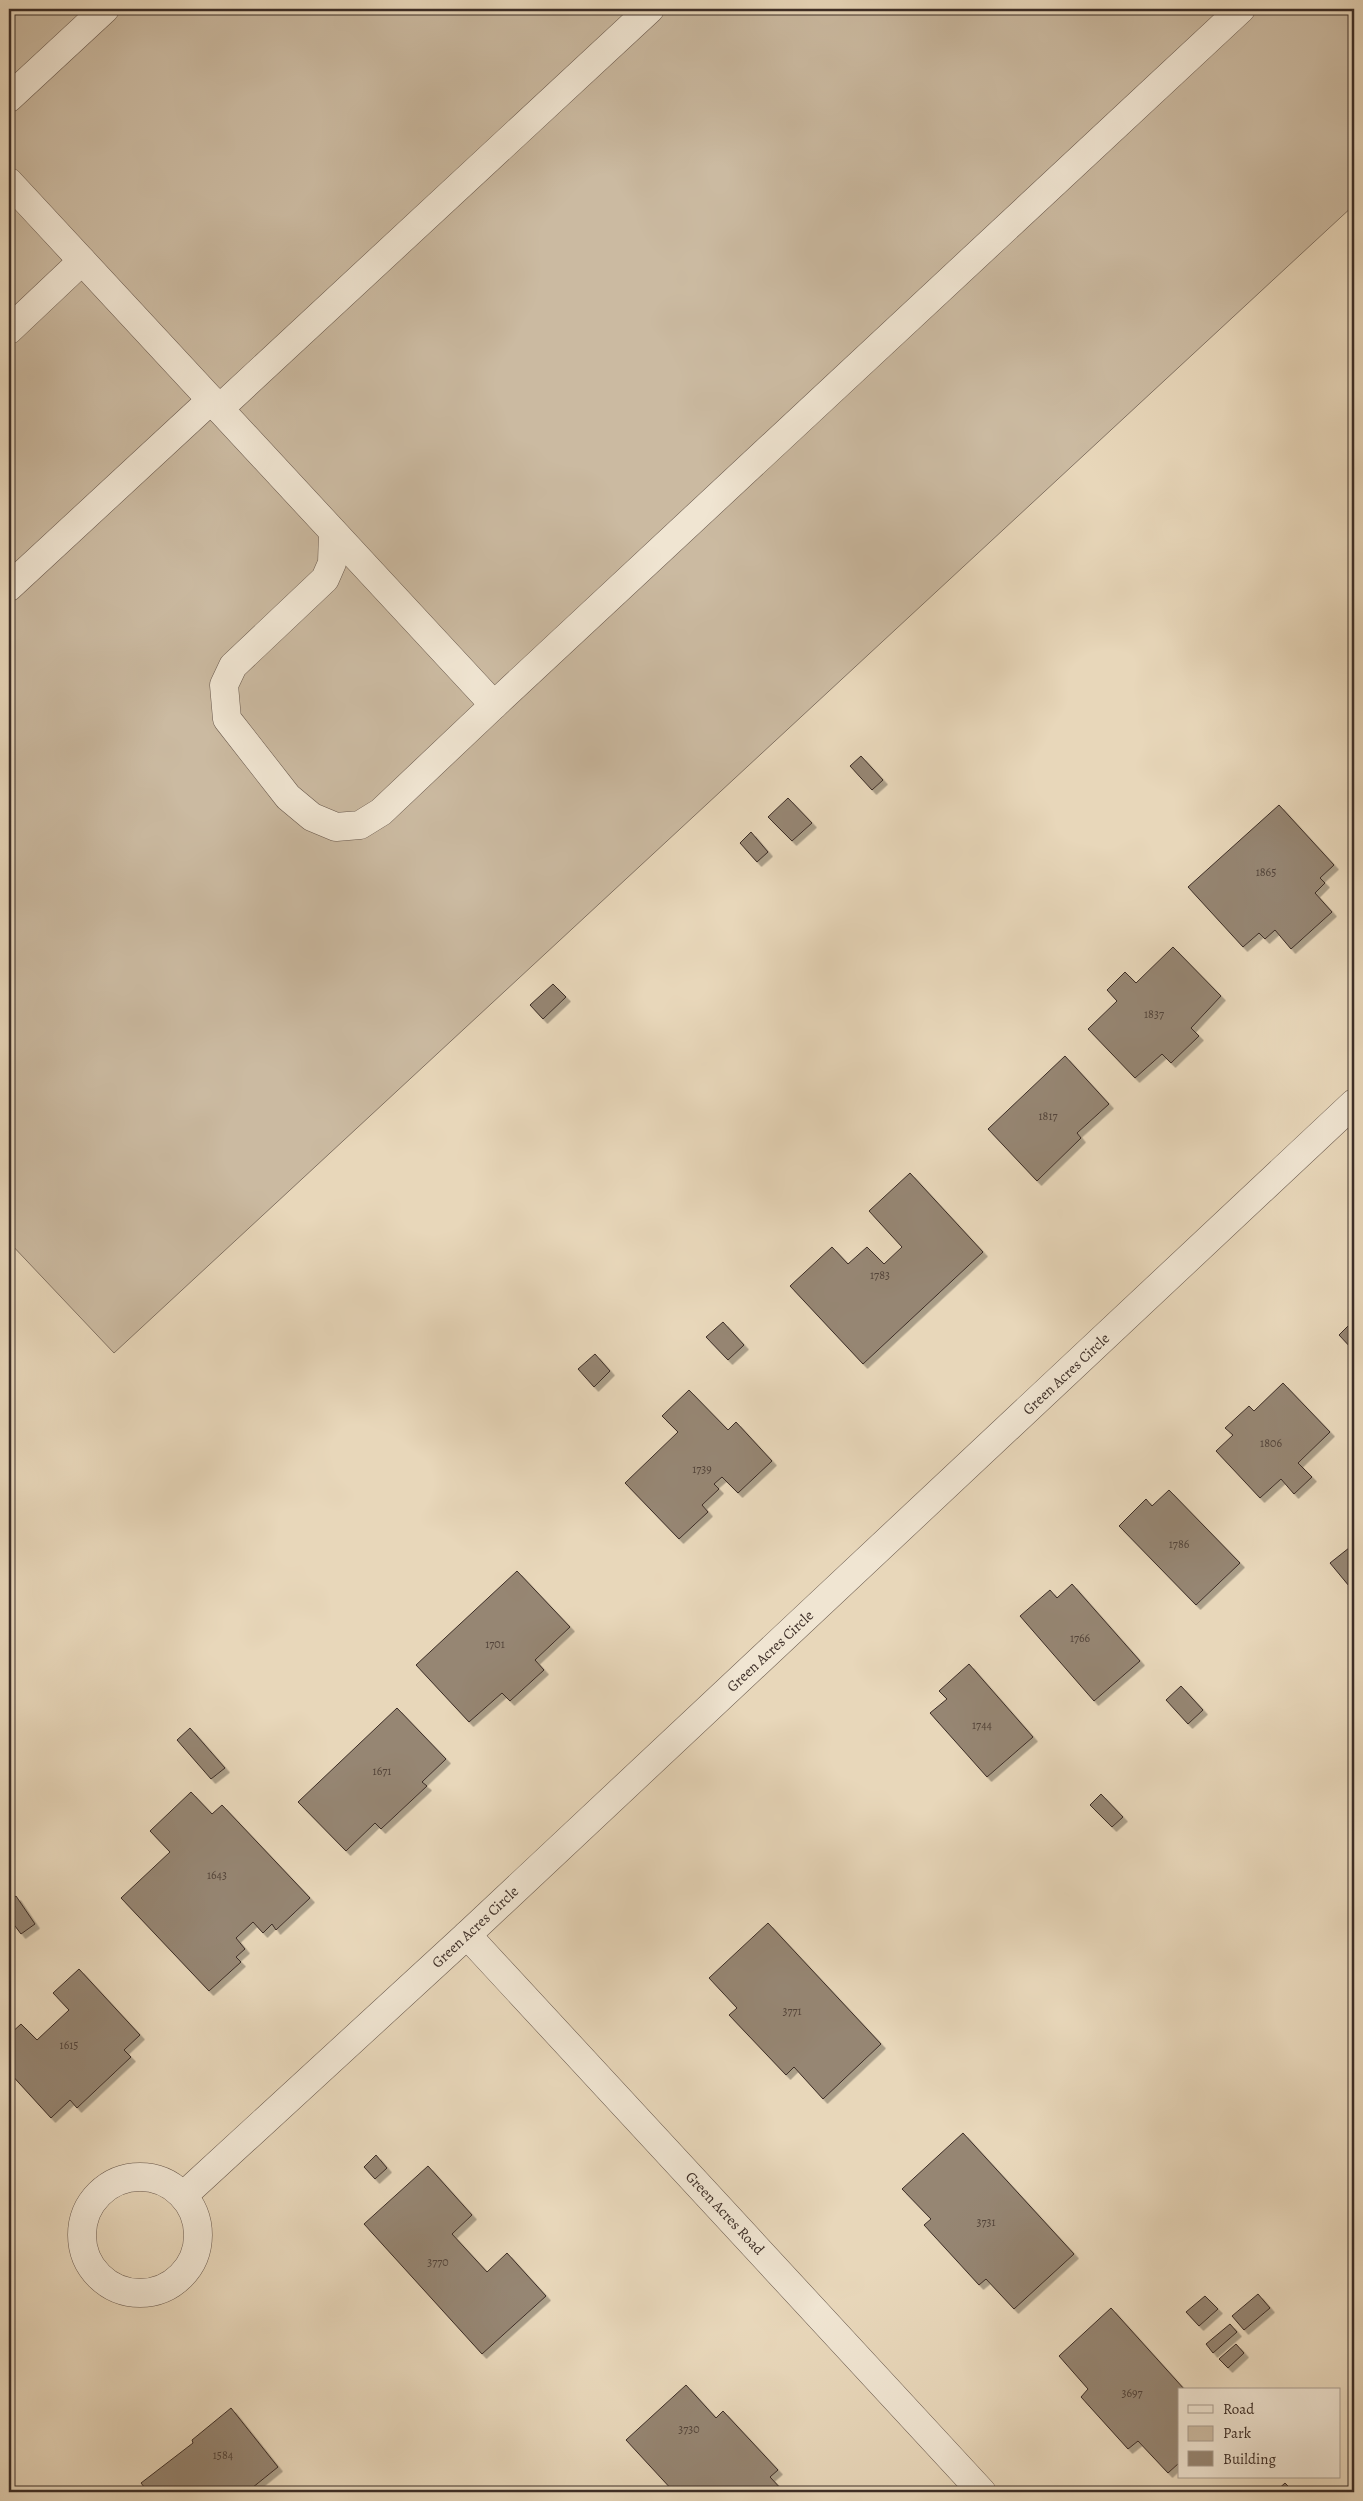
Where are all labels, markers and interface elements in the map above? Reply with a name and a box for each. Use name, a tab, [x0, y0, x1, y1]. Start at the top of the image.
house number: 1865	[1256, 864, 1276, 880]
house number: 1837	[1144, 1006, 1165, 1022]
house number: 1817	[1038, 1108, 1058, 1124]
house number: 1783	[870, 1267, 890, 1283]
street label: Green Acres Circle	[1018, 1328, 1114, 1419]
house number: 1806	[1260, 1435, 1282, 1451]
house number: 1739	[692, 1461, 712, 1477]
house number: 1786	[1169, 1536, 1190, 1552]
street label: Green Acres Circle	[722, 1605, 818, 1696]
house number: 1766	[1070, 1630, 1091, 1646]
house number: 1701	[485, 1636, 505, 1652]
house number: 1744	[972, 1717, 993, 1733]
house number: 1671	[373, 1763, 391, 1779]
house number: 1643	[207, 1867, 227, 1883]
street label: Green Acres Circle	[427, 1881, 523, 1972]
house number: 3771	[782, 2003, 802, 2019]
house number: 1615	[60, 2037, 78, 2053]
street label: Green Acres Road	[681, 2167, 770, 2260]
house number: 3731	[976, 2214, 996, 2230]
house number: 3770	[427, 2254, 449, 2270]
house number: 3697	[1121, 2385, 1143, 2401]
legend	[1178, 2388, 1340, 2478]
text: Road	[1223, 2399, 1255, 2419]
house number: 3730	[678, 2421, 700, 2437]
text: Park	[1223, 2423, 1252, 2443]
house number: 1584	[213, 2447, 234, 2463]
text: Building	[1223, 2449, 1276, 2469]

